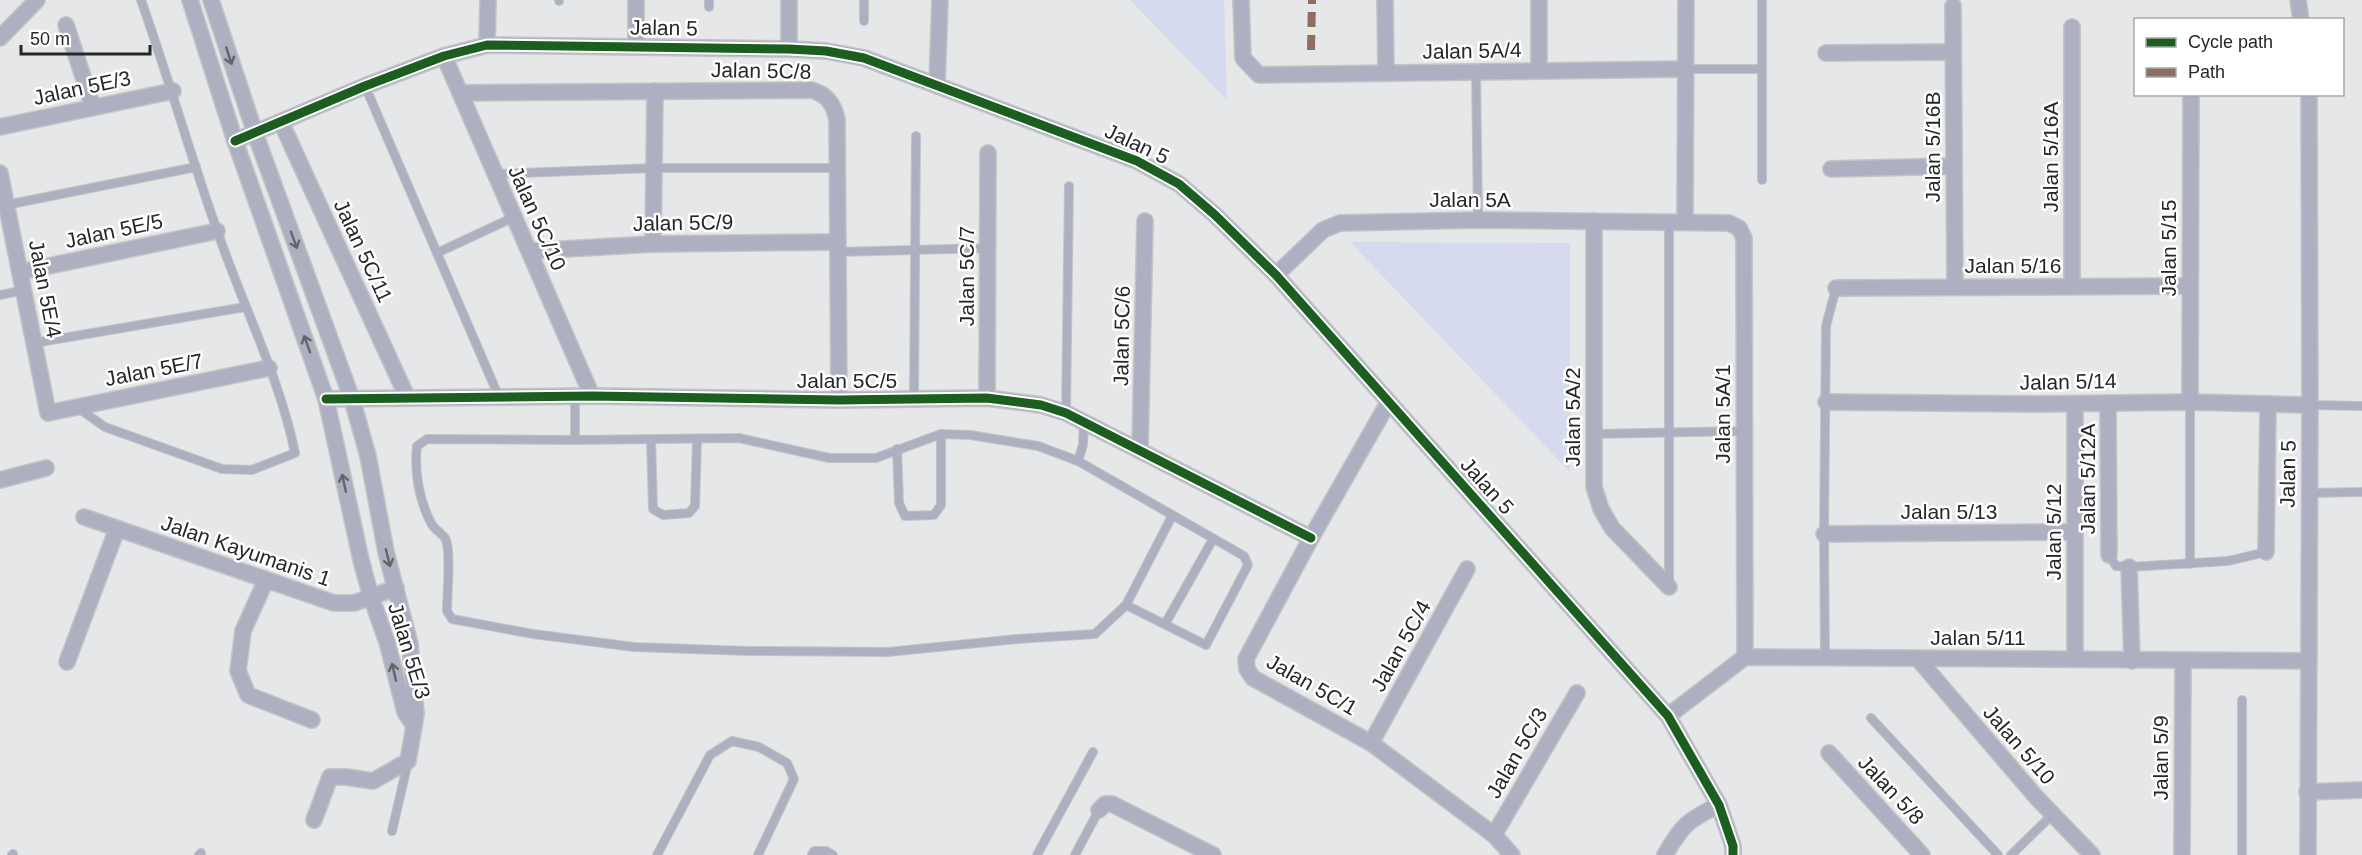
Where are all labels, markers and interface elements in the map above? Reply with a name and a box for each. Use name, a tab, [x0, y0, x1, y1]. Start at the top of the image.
street label: Jalan 5	[630, 15, 698, 40]
scale bar	[21, 18, 150, 56]
legend	[2134, 18, 2344, 96]
text: 50 m	[30, 29, 70, 49]
text: Cycle path	[2188, 32, 2273, 52]
street label: Jalan 5A/4	[1422, 38, 1522, 63]
one-way arrow	[225, 46, 236, 65]
street label: Jalan 5C/8	[711, 58, 811, 83]
text: Path	[2188, 62, 2225, 82]
street label: Jalan 5E/3	[31, 66, 133, 109]
street label: Jalan 5/16B	[1921, 92, 1944, 202]
street label: Jalan 5/16A	[2039, 102, 2062, 212]
street label: Jalan 5	[1102, 119, 1173, 168]
street label: Jalan 5C/10	[504, 162, 571, 274]
street label: Jalan 5A	[1429, 188, 1511, 211]
street label: Jalan 5C/11	[330, 196, 397, 306]
street label: Jalan 5/15	[2157, 200, 2180, 296]
street label: Jalan 5E/5	[63, 209, 165, 252]
street label: Jalan 5C/9	[633, 210, 733, 235]
street label: Jalan 5C/7	[955, 226, 978, 326]
one-way arrow	[289, 230, 300, 249]
street label: Jalan 5E/4	[25, 238, 66, 340]
street label: Jalan 5/16	[1965, 254, 2061, 277]
street label: Jalan 5C/6	[1109, 286, 1134, 386]
one-way arrow	[300, 335, 311, 354]
street label: Jalan 5E/7	[103, 349, 205, 390]
street label: Jalan 5A/1	[1711, 364, 1734, 464]
street label: Jalan 5A/2	[1561, 367, 1584, 467]
street label: Jalan 5C/5	[797, 369, 897, 392]
street label: Jalan 5/14	[2019, 369, 2117, 394]
street label: Jalan 5/12A	[2076, 424, 2099, 534]
street label: Jalan 5	[2275, 440, 2300, 508]
street label: Jalan 5	[1456, 453, 1519, 519]
one-way arrow	[338, 474, 350, 493]
street label: Jalan 5/12	[2042, 484, 2065, 580]
street label: Jalan 5/13	[1901, 500, 1997, 523]
street label: Jalan Kayumanis 1	[159, 511, 334, 590]
one-way arrow	[383, 548, 395, 567]
street label: Jalan 5C/4	[1366, 596, 1435, 695]
street label: Jalan 5E/3	[384, 600, 435, 702]
street label: Jalan 5/11	[1930, 626, 2026, 649]
street label: Jalan 5C/1	[1263, 650, 1361, 720]
one-way arrow	[388, 662, 399, 682]
street label: Jalan 5/10	[1979, 701, 2060, 789]
street label: Jalan 5C/3	[1482, 704, 1552, 802]
street label: Jalan 5/9	[2149, 715, 2172, 801]
street label: Jalan 5/8	[1854, 751, 1929, 829]

